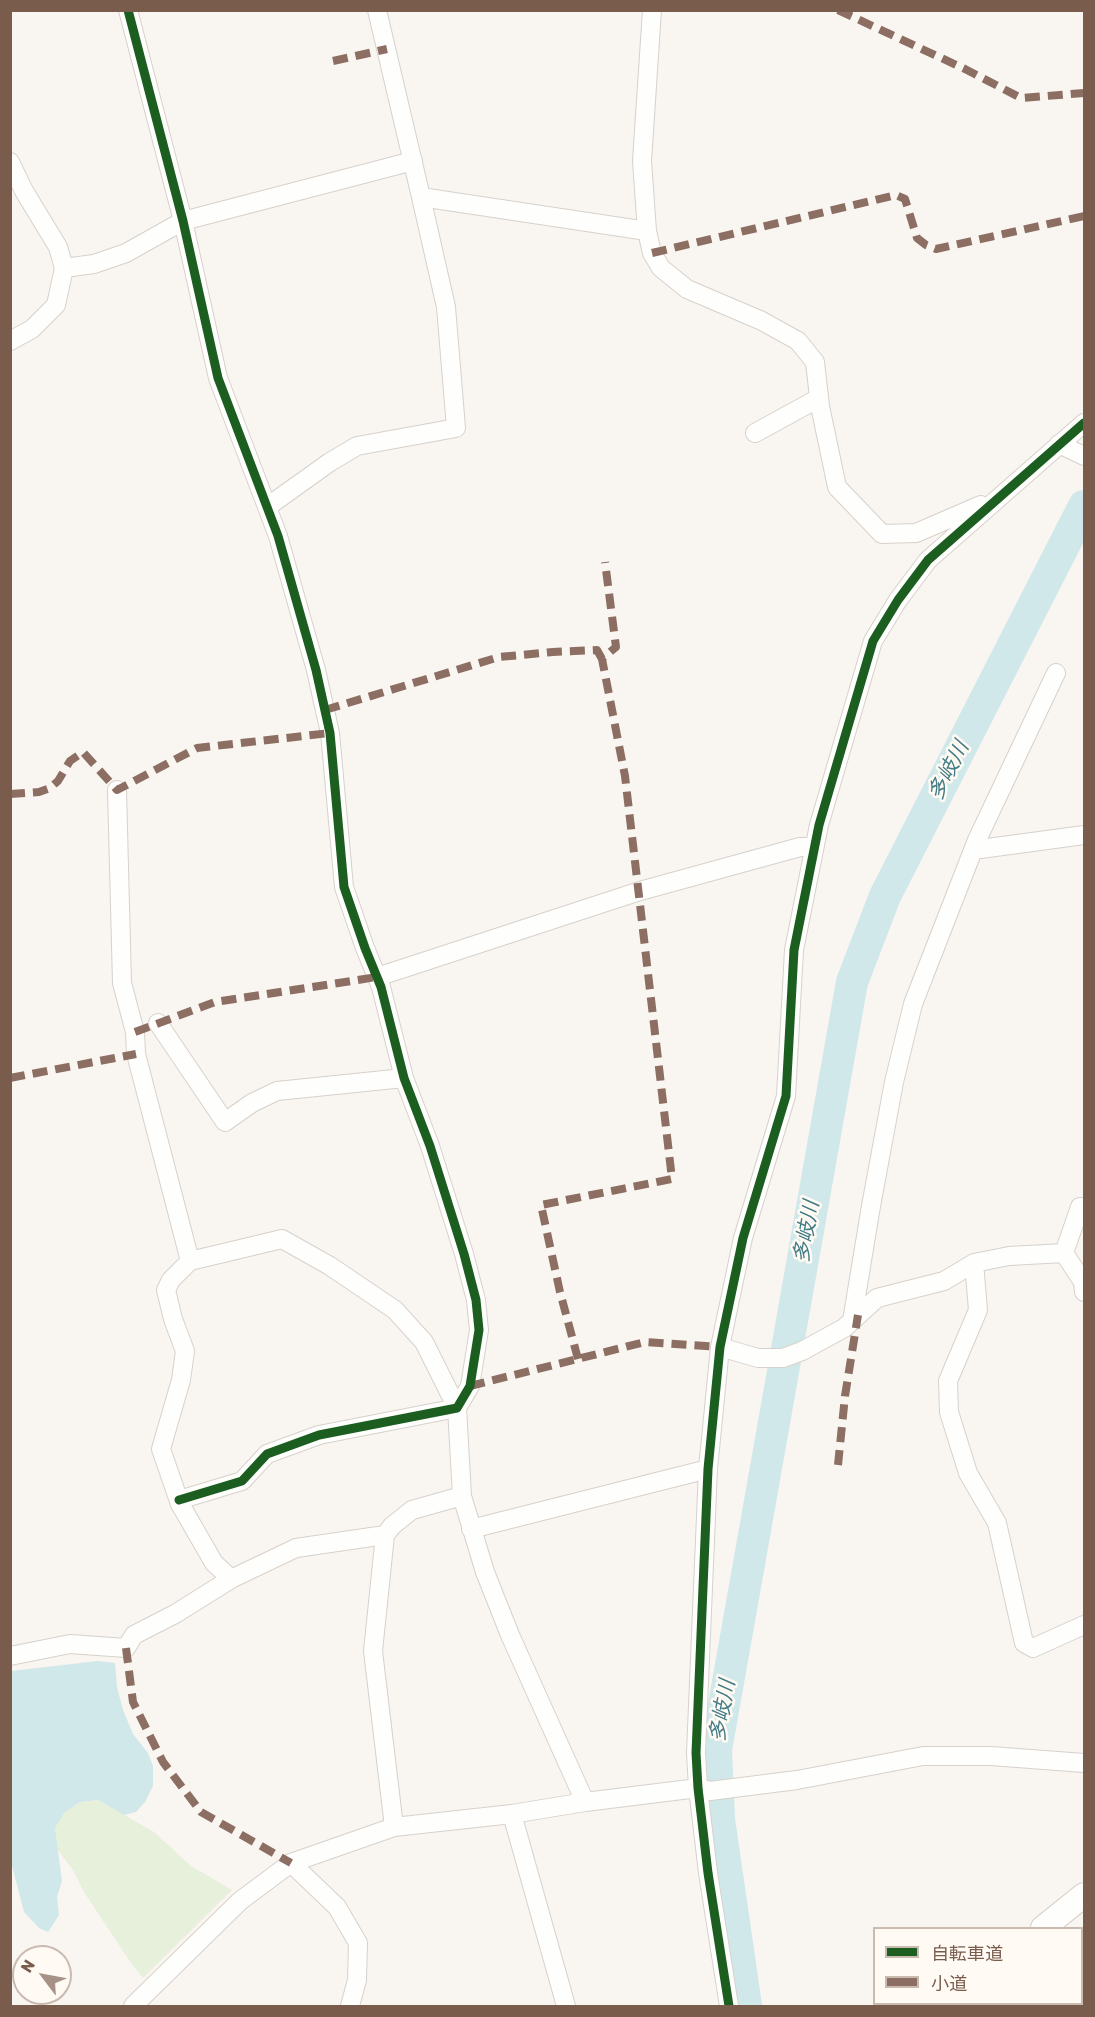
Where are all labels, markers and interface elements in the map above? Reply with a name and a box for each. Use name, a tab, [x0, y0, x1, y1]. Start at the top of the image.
water label: 多岐川	[923, 737, 975, 805]
water label: 多岐川	[789, 1199, 825, 1265]
water label: 多岐川	[705, 1678, 741, 1744]
legend	[873, 1927, 1083, 2005]
text: 自転車道	[931, 1943, 1003, 1965]
north arrow	[12, 1945, 72, 2005]
text: N	[17, 1956, 39, 1976]
text: 小道	[931, 1973, 967, 1995]

